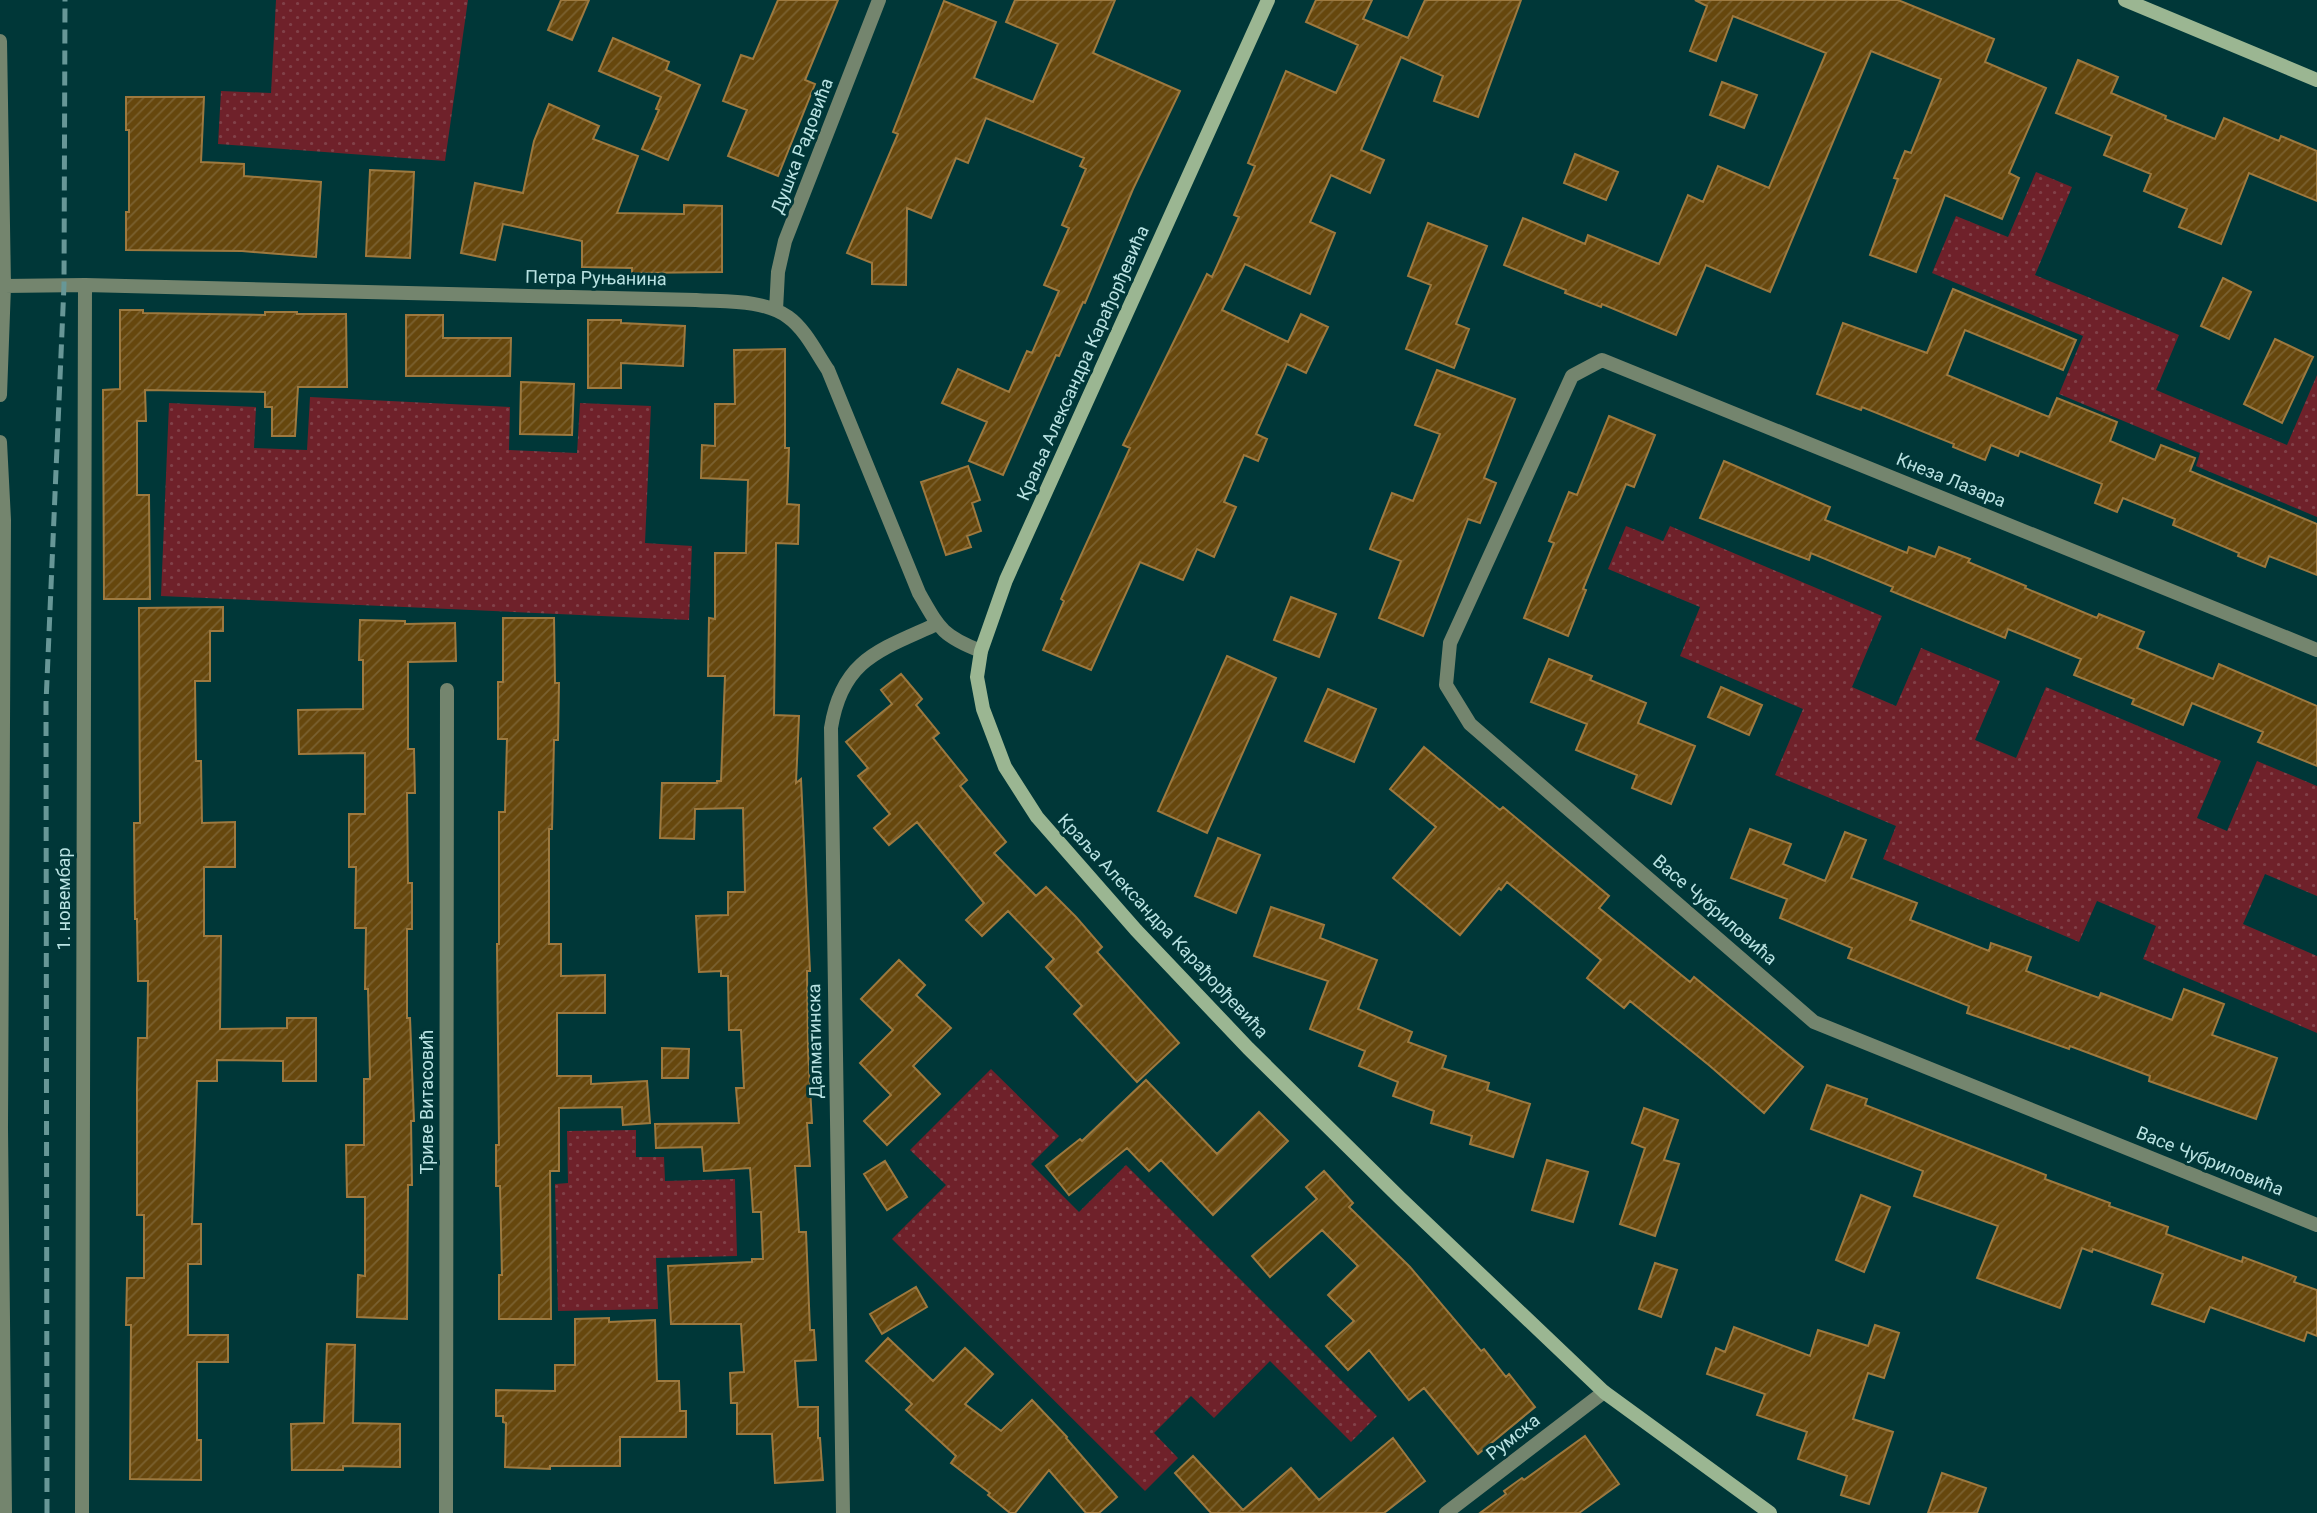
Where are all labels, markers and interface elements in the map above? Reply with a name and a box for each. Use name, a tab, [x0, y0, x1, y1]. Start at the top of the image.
street label: Душка Радовића	[766, 75, 837, 217]
street label: Краља Александра Карађорђевића	[1012, 222, 1153, 504]
street label: Петра Руњанина	[525, 266, 667, 289]
street label: Кнеза Лазара	[1893, 448, 2009, 511]
street label: Краља Александра Карађорђевића	[1054, 809, 1273, 1042]
street label: 1. новембар	[53, 847, 74, 951]
street label: Васе Чубриловића	[1649, 850, 1781, 969]
street label: Далматинска	[803, 983, 826, 1099]
street label: Триве Витасовић	[416, 1029, 437, 1175]
street label: Васе Чубриловића	[2133, 1121, 2287, 1200]
street label: Румска	[1482, 1409, 1544, 1464]

